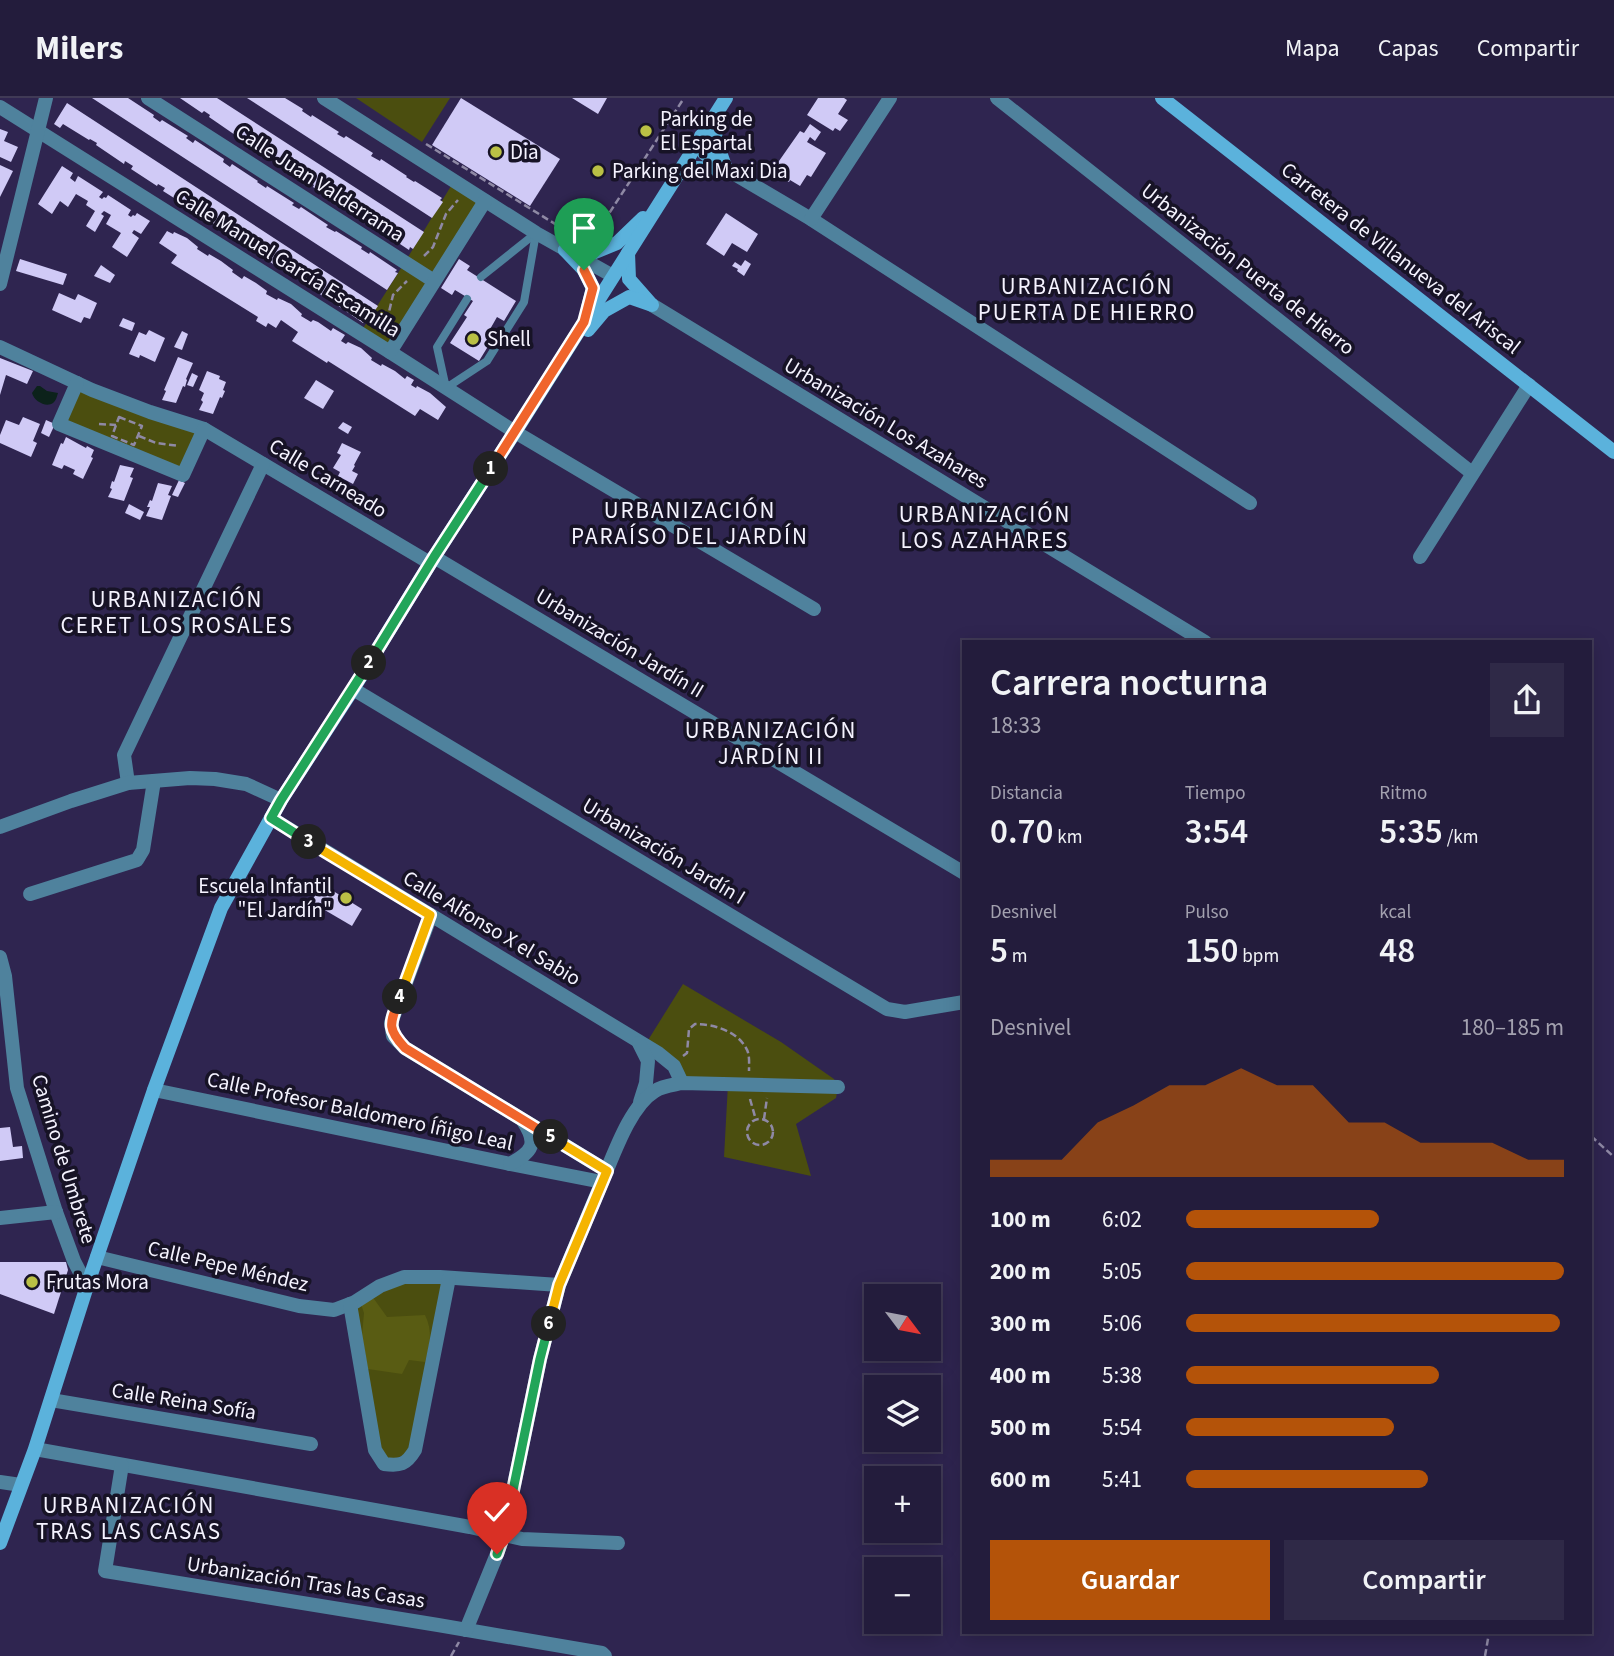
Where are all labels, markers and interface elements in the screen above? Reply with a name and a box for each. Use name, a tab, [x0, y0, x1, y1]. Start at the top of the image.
text: Milers	[35, 25, 123, 72]
text: Mapa	[1285, 31, 1340, 66]
text: Capas	[1378, 31, 1439, 66]
text: Compartir	[1477, 31, 1579, 66]
place label: Parking de El Espartal	[660, 104, 753, 158]
street label: Calle Juan Valderrama	[229, 117, 411, 249]
marker: Parking de El Espartal	[638, 123, 654, 139]
place label: Dia	[510, 137, 539, 167]
marker: Dia	[488, 144, 504, 160]
street label: Carretera de Villanueva del Ariscal	[1275, 155, 1527, 361]
place label: Parking del Maxi Dia	[612, 156, 788, 186]
marker: Parking del Maxi Dia	[590, 163, 606, 179]
street label: Urbanización Puerta de Hierro	[1135, 176, 1361, 362]
street label: Calle Manuel García Escamilla	[170, 181, 406, 345]
pin	[554, 198, 614, 270]
icon: arrive	[565, 209, 603, 247]
district label: URBANIZACIÓN PUERTA DE HIERRO	[978, 270, 1196, 329]
place label: Shell	[487, 324, 531, 354]
marker: Shell	[465, 331, 481, 347]
street label: Urbanización Los Azahares	[778, 350, 994, 496]
street label: Calle Carneado	[263, 431, 393, 525]
pin: 1	[474, 452, 508, 486]
text: 1	[485, 455, 496, 482]
district label: URBANIZACIÓN PARAÍSO DEL JARDÍN	[571, 494, 809, 553]
district label: URBANIZACIÓN LOS AZAHARES	[899, 498, 1071, 557]
street label: Urbanización Jardín II	[530, 581, 710, 705]
district label: URBANIZACIÓN CERET LOS ROSALES	[61, 583, 293, 642]
pin: 2	[352, 646, 386, 680]
text: 2	[363, 649, 374, 676]
text: Carrera nocturna	[990, 656, 1268, 710]
button: share	[1490, 663, 1564, 737]
text: 18:33	[990, 709, 1041, 742]
district label: URBANIZACIÓN JARDÍN II	[685, 714, 857, 773]
text: Distancia	[990, 780, 1063, 807]
text: Tiempo	[1185, 780, 1246, 807]
text: Ritmo	[1379, 780, 1427, 807]
street label: Urbanización Jardín I	[577, 790, 751, 912]
text: 0.70	[990, 807, 1054, 857]
text: 3:54	[1185, 807, 1248, 857]
text: 5:35	[1379, 807, 1443, 857]
pin: 3	[292, 824, 326, 860]
text: km	[1054, 824, 1082, 851]
text: /km	[1443, 824, 1478, 851]
text: 3	[303, 828, 314, 855]
street label: Calle Alfonso X el Sabio	[397, 863, 587, 993]
place label: Escuela Infantil "El Jardín"	[198, 871, 332, 925]
marker: Escuela Infantil "El Jardín"	[338, 890, 354, 906]
text: Desnivel	[990, 899, 1057, 926]
text: Pulso	[1185, 899, 1229, 926]
text: kcal	[1379, 899, 1411, 926]
text: 5	[990, 926, 1008, 976]
text: 150	[1185, 926, 1239, 976]
text: 48	[1379, 926, 1415, 976]
text: m	[1008, 943, 1028, 970]
text: bpm	[1239, 943, 1279, 970]
pin: 4	[382, 979, 418, 1014]
text: 4	[394, 983, 405, 1010]
text: Desnivel	[990, 1011, 1071, 1044]
text: 180–185 m	[1461, 1011, 1564, 1044]
street label: Calle Profesor Baldomero Íñigo Leal	[204, 1064, 516, 1158]
street label: Camino de Umbrete	[24, 1071, 104, 1247]
pin: 5	[534, 1119, 568, 1154]
text: 5	[545, 1123, 556, 1150]
text: 100 m	[990, 1203, 1051, 1236]
text: 6:02	[1102, 1203, 1142, 1236]
street label: Calle Pepe Méndez	[145, 1233, 311, 1299]
text: 200 m	[990, 1255, 1051, 1288]
text: 5:05	[1102, 1255, 1142, 1288]
place label: Frutas Mora	[46, 1267, 149, 1297]
marker: Frutas Mora	[24, 1274, 40, 1290]
north arrow	[864, 1284, 942, 1362]
map controls	[864, 1284, 941, 1634]
pin: 6	[532, 1306, 566, 1342]
text: 300 m	[990, 1307, 1051, 1340]
text: 5:06	[1102, 1307, 1142, 1340]
text: 6	[543, 1310, 554, 1337]
text: 400 m	[990, 1359, 1051, 1392]
text: 5:38	[1102, 1359, 1142, 1392]
street label: Calle Reina Sofía	[110, 1375, 258, 1427]
button: layers	[864, 1375, 941, 1452]
text: 500 m	[990, 1411, 1051, 1444]
text: 5:54	[1102, 1411, 1142, 1444]
text: 600 m	[990, 1463, 1051, 1496]
text: 5:41	[1102, 1463, 1142, 1496]
button: +	[864, 1466, 941, 1543]
pin	[467, 1482, 527, 1554]
district label: URBANIZACIÓN TRAS LAS CASAS	[36, 1489, 222, 1548]
icon: check	[478, 1493, 516, 1531]
button: Guardar	[990, 1540, 1270, 1620]
button: Compartir	[1284, 1540, 1564, 1620]
street label: Urbanización Tras las Casas	[185, 1548, 427, 1616]
button: −	[864, 1557, 941, 1634]

